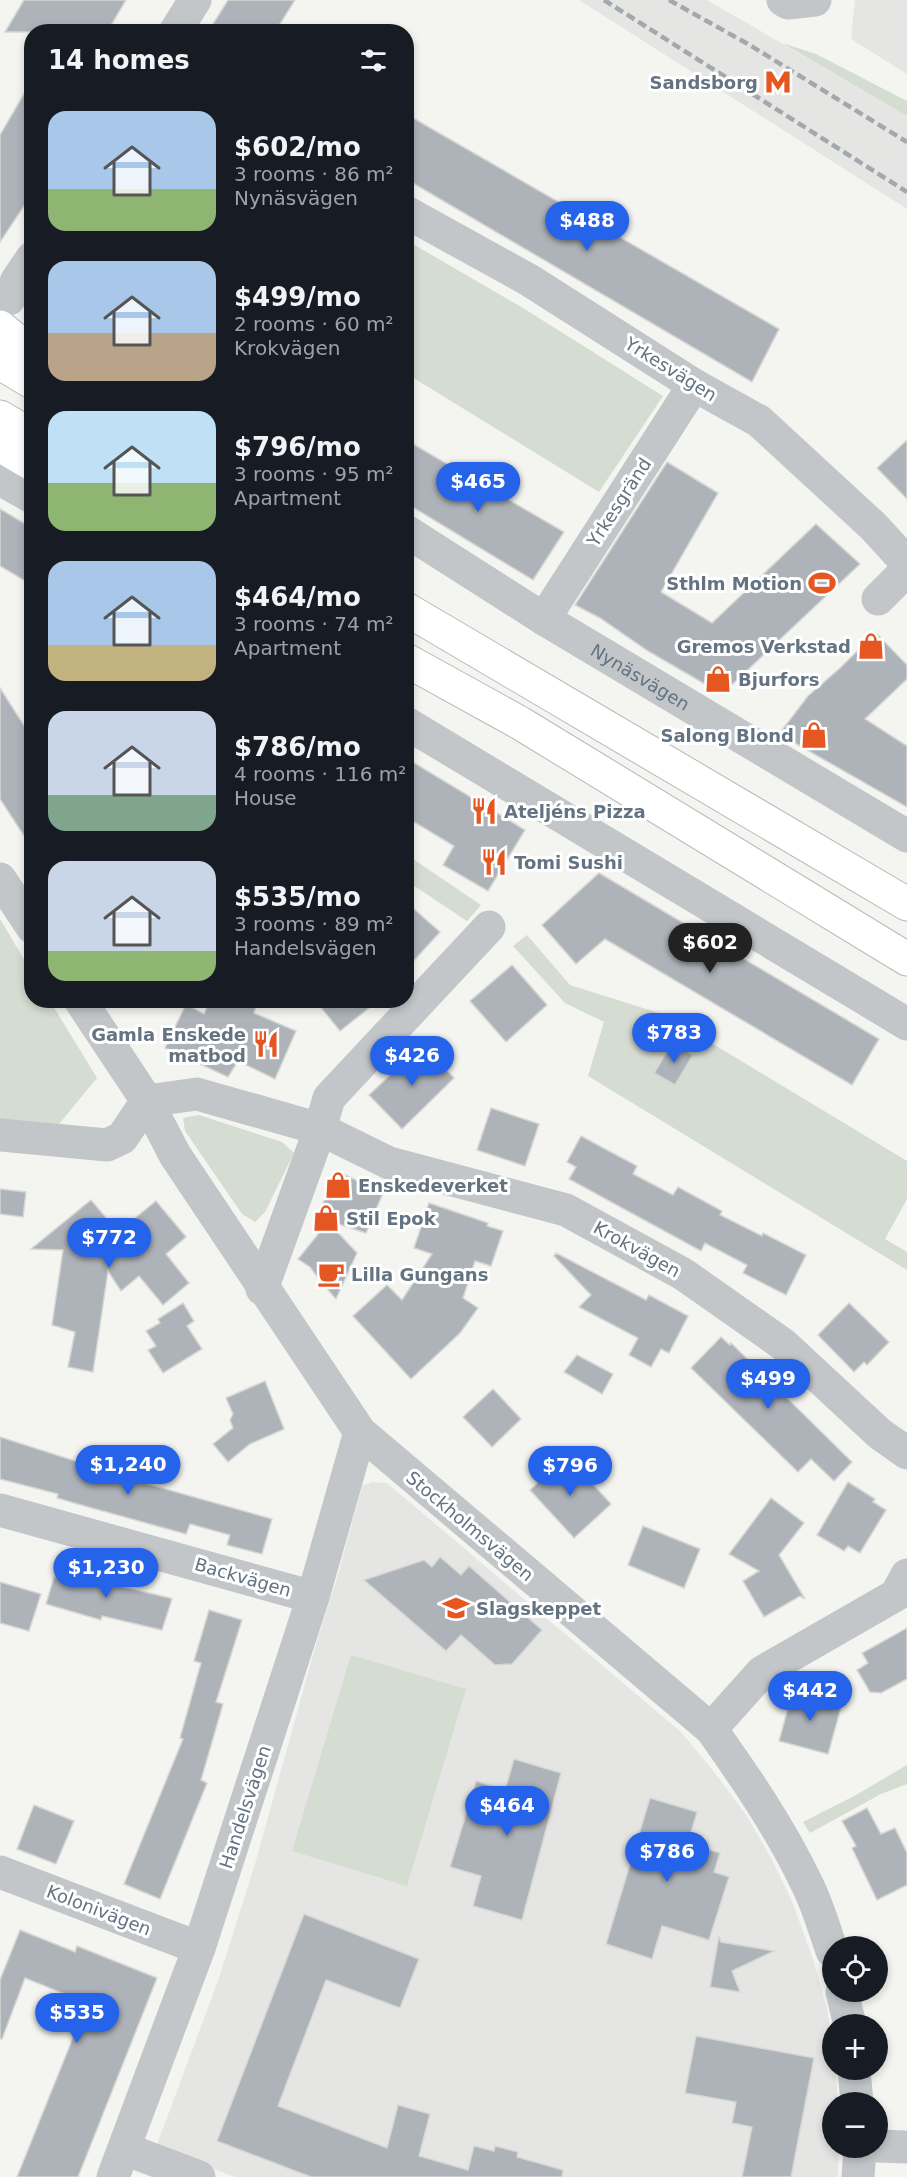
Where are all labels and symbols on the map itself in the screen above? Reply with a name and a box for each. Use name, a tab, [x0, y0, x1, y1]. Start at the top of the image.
metro station icon: Sandsborg	[763, 67, 793, 97]
place label: Sandsborg	[649, 72, 758, 93]
pin: $488	[551, 201, 623, 252]
street label: Yrkesvägen	[620, 332, 721, 406]
street label: Yrkesgränd	[582, 454, 655, 551]
pin: $465	[442, 462, 514, 513]
sports icon: Sthlm Motion	[807, 568, 837, 598]
place label: Sthlm Motion	[666, 573, 802, 594]
shop icon: Gremos Verkstad	[856, 631, 886, 661]
place label: Gremos Verkstad	[677, 636, 851, 657]
street label: Nynäsvägen	[587, 639, 694, 714]
shop icon: Bjurfors	[703, 664, 733, 694]
place label: Bjurfors	[738, 669, 819, 690]
shop icon: Salong Blond	[799, 720, 829, 750]
place label: Salong Blond	[660, 725, 794, 746]
restaurant icon: Ateljéns Pizza	[469, 796, 499, 826]
place label: Ateljéns Pizza	[504, 801, 646, 822]
restaurant icon: Tomi Sushi	[479, 847, 509, 877]
place label: Tomi Sushi	[514, 852, 623, 873]
pin: $602	[674, 923, 746, 974]
pin: $783	[638, 1013, 710, 1064]
place label: Gamla Enskede matbod	[91, 1024, 246, 1066]
restaurant icon: Gamla Enskede matbod	[251, 1029, 281, 1059]
pin: $426	[376, 1036, 448, 1087]
shop icon: Enskedeverket	[323, 1170, 353, 1200]
place label: Enskedeverket	[358, 1175, 508, 1196]
shop icon: Stil Epok	[311, 1203, 341, 1233]
place label: Stil Epok	[346, 1208, 437, 1229]
street label: Krokvägen	[590, 1217, 684, 1281]
pin: $772	[73, 1218, 145, 1269]
cafe icon: Lilla Gungans	[316, 1259, 346, 1289]
place label: Lilla Gungans	[351, 1264, 488, 1285]
pin: $499	[732, 1359, 804, 1410]
pin: $1,240	[79, 1445, 177, 1496]
pin: $796	[534, 1446, 606, 1497]
street label: Stockholmsvägen	[402, 1467, 538, 1585]
pin: $1,230	[57, 1548, 155, 1599]
street label: Backvägen	[192, 1553, 294, 1601]
school or university icon: Slagskeppet	[441, 1593, 471, 1623]
place label: Slagskeppet	[476, 1598, 602, 1619]
pin: $442	[774, 1671, 846, 1722]
street label: Handelsvägen	[215, 1743, 275, 1871]
pin: $464	[471, 1786, 543, 1837]
pin: $786	[631, 1832, 703, 1883]
street label: Kolonivägen	[44, 1880, 154, 1940]
pin: $535	[41, 1993, 113, 2044]

